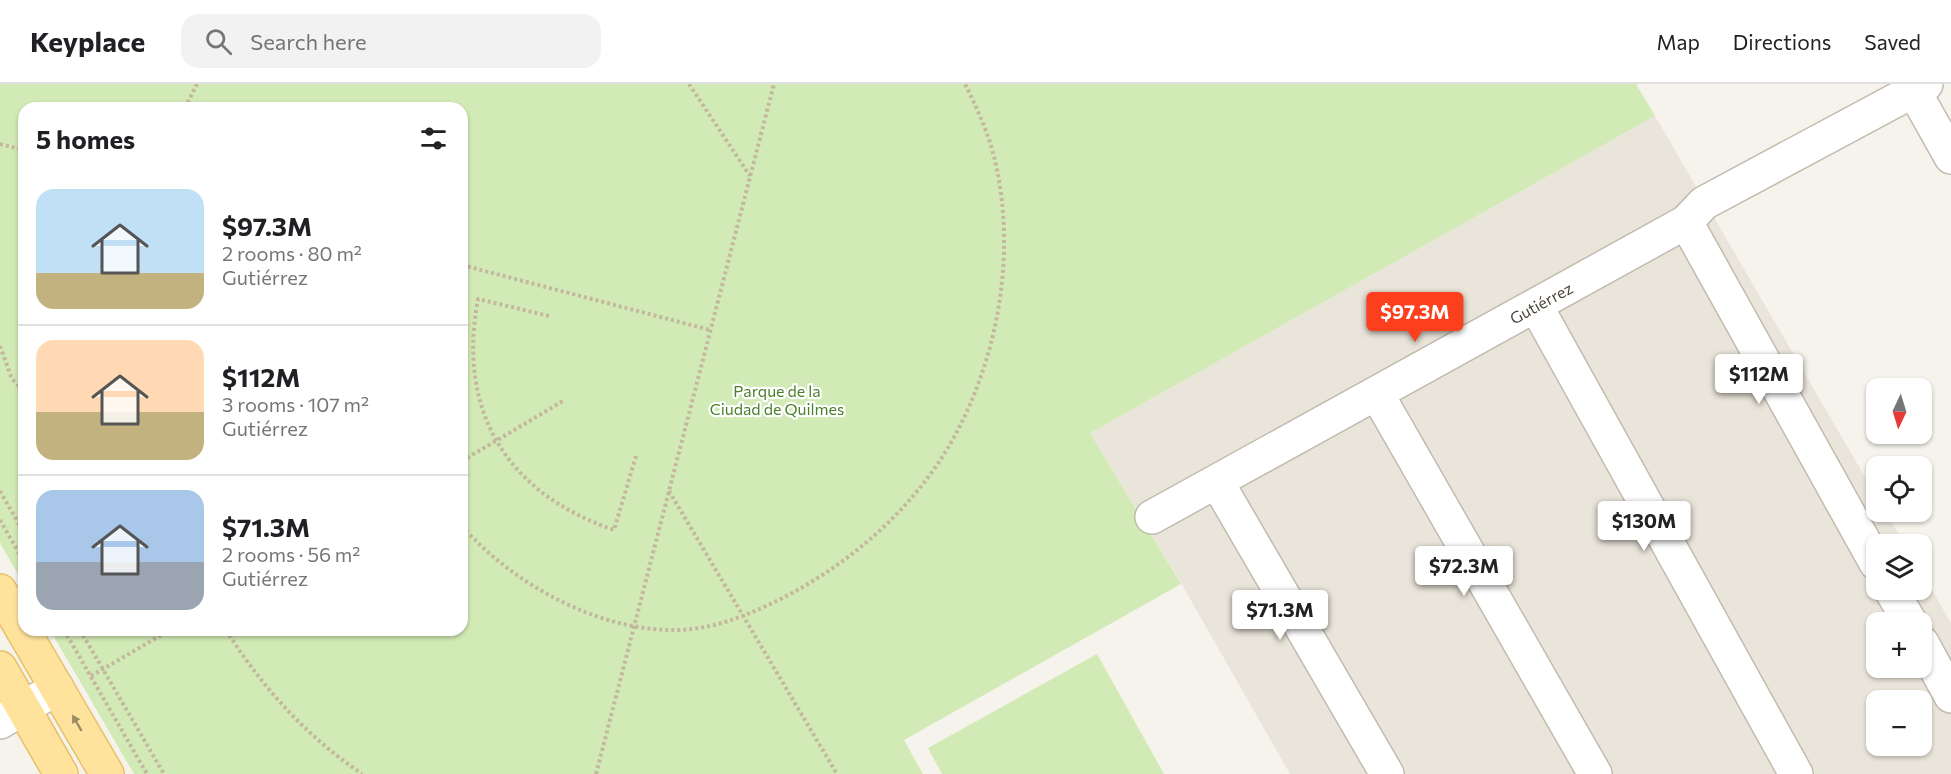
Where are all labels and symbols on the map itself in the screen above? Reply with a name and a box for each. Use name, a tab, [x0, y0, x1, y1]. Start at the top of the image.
street label: Gutiérrez	[1506, 277, 1575, 327]
pin: $97.3M	[1366, 292, 1464, 343]
pin: $112M	[1717, 354, 1801, 405]
north arrow	[1866, 378, 1932, 444]
park label: Parque de la Ciudad de Quilmes	[710, 381, 844, 418]
pin: $130M	[1602, 501, 1686, 552]
pin: $72.3M	[1415, 546, 1513, 597]
pin: $71.3M	[1231, 590, 1329, 641]
one-way arrow	[72, 715, 83, 731]

